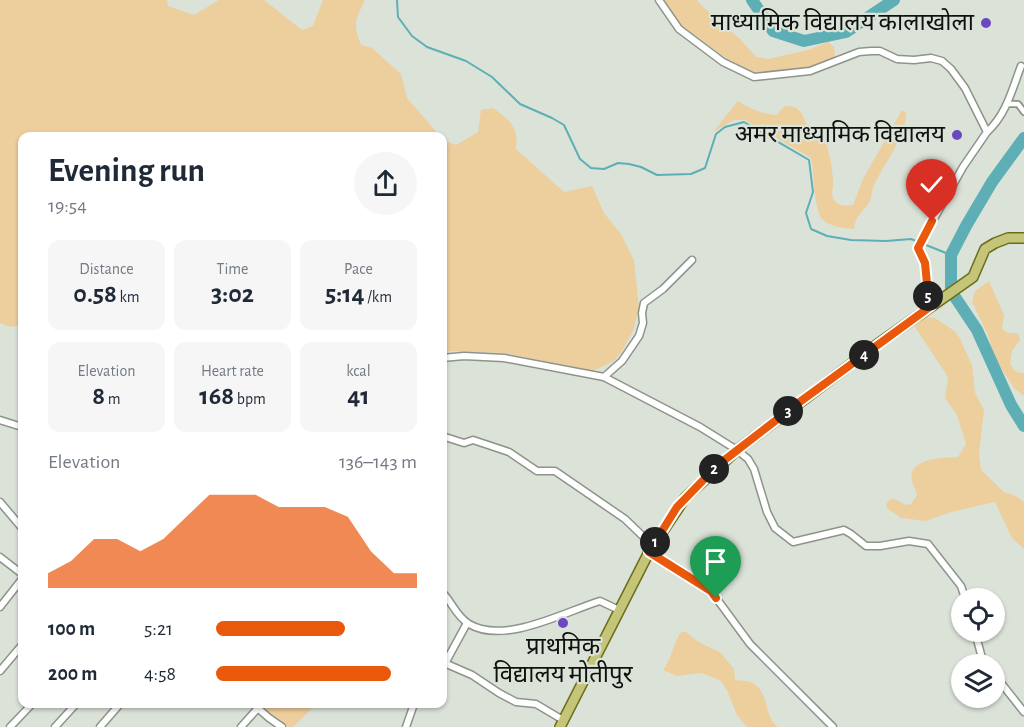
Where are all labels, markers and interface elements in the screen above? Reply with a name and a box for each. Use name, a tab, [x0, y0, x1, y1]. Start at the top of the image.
place label: माध्यामिक विद्यालय कालाखोला	[711, 8, 975, 35]
marker: माध्यामिक विद्यालय कालाखोला	[979, 16, 993, 30]
place label: अमर माध्यामिक विद्यालय	[735, 120, 946, 147]
marker: अमर माध्यामिक विद्यालय	[950, 128, 964, 142]
button: share	[354, 152, 417, 215]
text: Evening run	[48, 155, 205, 188]
pin	[906, 159, 957, 221]
icon: check	[915, 168, 948, 201]
text: 19:54	[48, 196, 87, 216]
text: Distance	[79, 261, 134, 277]
text: Time	[217, 261, 248, 277]
text: Pace	[344, 261, 373, 277]
text: 0.58	[73, 281, 117, 307]
text: 3:02	[211, 281, 254, 307]
text: 5:14	[325, 281, 365, 307]
pin: 5	[913, 281, 943, 311]
text: 5	[925, 288, 931, 304]
text: km	[117, 289, 140, 305]
text: /km	[365, 289, 392, 305]
pin: 4	[849, 340, 879, 370]
text: 4	[860, 347, 868, 363]
text: Elevation	[78, 363, 135, 379]
text: Heart rate	[201, 363, 264, 379]
text: kcal	[346, 363, 371, 379]
text: 8	[92, 383, 105, 409]
text: 168	[199, 383, 234, 409]
text: 41	[347, 383, 370, 409]
text: m	[105, 391, 121, 407]
text: bpm	[234, 391, 266, 407]
pin: 3	[773, 396, 803, 426]
text: 3	[785, 403, 791, 419]
text: Elevation	[48, 452, 120, 472]
text: 136–143 m	[339, 452, 417, 472]
pin: 2	[699, 454, 729, 484]
text: 2	[710, 461, 718, 477]
pin: 1	[640, 527, 670, 557]
text: 1	[652, 534, 658, 550]
pin	[690, 536, 741, 598]
icon: arrive	[699, 545, 732, 578]
map controls	[951, 588, 1005, 708]
button: locate	[951, 588, 1005, 642]
marker: प्राथमिक विद्यालय मोतीपुर	[556, 616, 570, 630]
text: 100 m	[48, 619, 95, 639]
text: 5:21	[144, 619, 173, 639]
place label: प्राथमिक विद्यालय मोतीपुर	[494, 632, 634, 689]
button: layers	[951, 654, 1005, 708]
text: 200 m	[48, 664, 97, 684]
text: 4:58	[144, 664, 176, 684]

